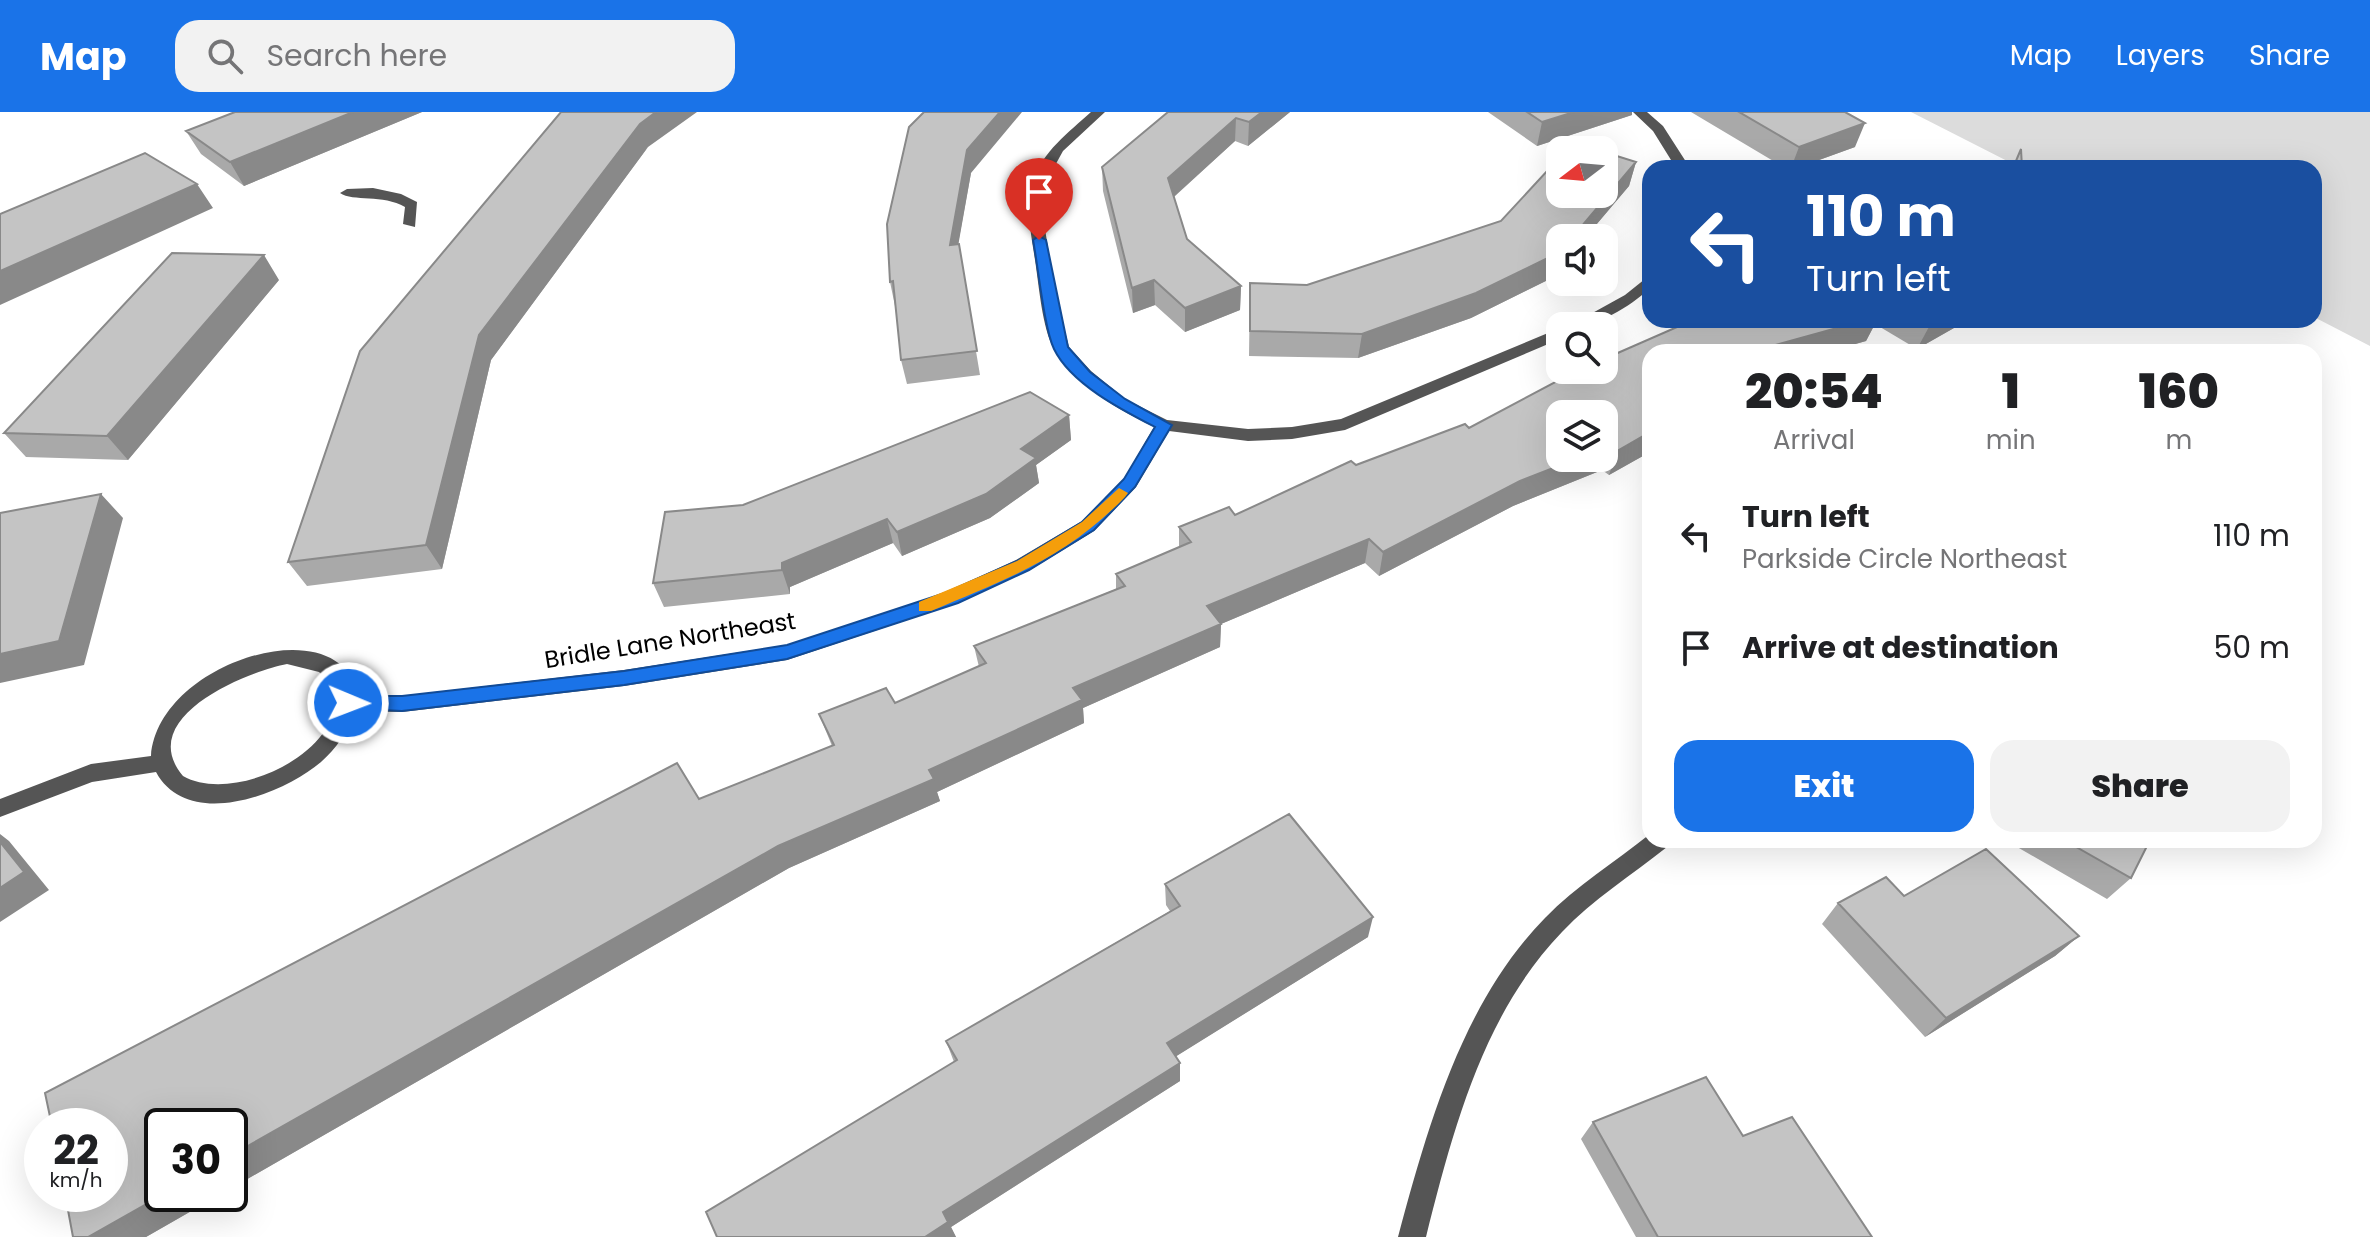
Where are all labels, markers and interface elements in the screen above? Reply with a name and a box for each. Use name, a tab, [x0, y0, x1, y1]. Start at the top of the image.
search box	[175, 20, 735, 92]
text: Map	[40, 30, 127, 83]
icon: search	[203, 34, 247, 78]
text: Search here	[267, 34, 447, 77]
text: Map	[2010, 36, 2072, 75]
text: Layers	[2116, 36, 2205, 75]
text: Share	[2249, 36, 2330, 75]
north arrow	[1546, 136, 1618, 208]
map controls	[1546, 136, 1618, 472]
pin	[1005, 158, 1073, 240]
icon: arrive	[1017, 170, 1061, 214]
text: 110 m	[1806, 177, 1956, 256]
icon: left	[1674, 192, 1778, 296]
button: sound	[1546, 224, 1618, 296]
text: Turn left	[1806, 253, 1951, 304]
button: search	[1546, 312, 1618, 384]
text: 20:54	[1745, 358, 1883, 425]
text: 1	[2001, 358, 2020, 425]
text: 160	[2139, 358, 2219, 425]
button: layers	[1546, 400, 1618, 472]
text: Arrival	[1773, 422, 1855, 458]
text: min	[1986, 422, 2036, 458]
text: m	[2165, 422, 2192, 458]
text: Turn left	[1742, 495, 1870, 538]
icon: left	[1674, 514, 1718, 558]
text: 110 m	[2213, 514, 2290, 557]
text: Parkside Circle Northeast	[1742, 541, 2067, 577]
street label: Bridle Lane Northeast	[542, 604, 798, 676]
icon: arrive	[1674, 626, 1718, 670]
text: Arrive at destination	[1742, 626, 2059, 669]
text: 50 m	[2213, 626, 2290, 669]
position arrow	[306, 661, 390, 745]
button: Exit	[1674, 740, 1974, 832]
button: Share	[1990, 740, 2290, 832]
speed limit sign: 30	[144, 1108, 248, 1212]
text: 22	[53, 1122, 99, 1178]
text: km/h	[49, 1166, 103, 1194]

